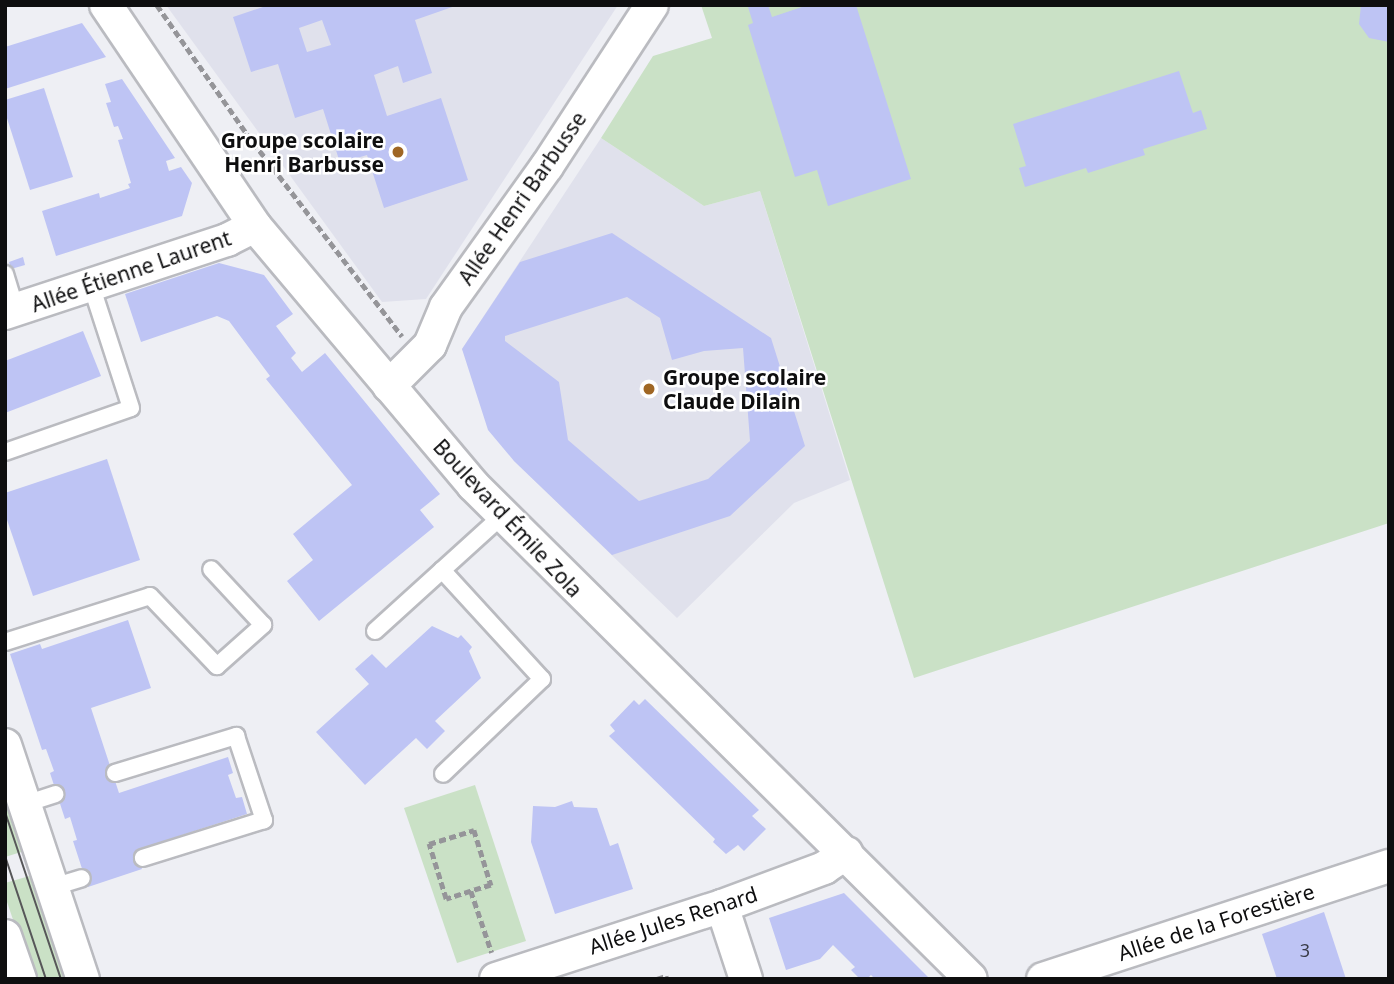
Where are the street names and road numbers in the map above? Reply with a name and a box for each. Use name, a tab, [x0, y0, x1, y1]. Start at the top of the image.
street label: Allée Henri Barbusse	[453, 107, 591, 289]
street label: Allée Étienne Laurent	[28, 225, 234, 317]
street label: Boulevard Émile Zola	[428, 434, 588, 602]
street label: Allée de la Forestière	[1115, 878, 1317, 966]
street label: Allée Jules Renard	[586, 881, 760, 959]

